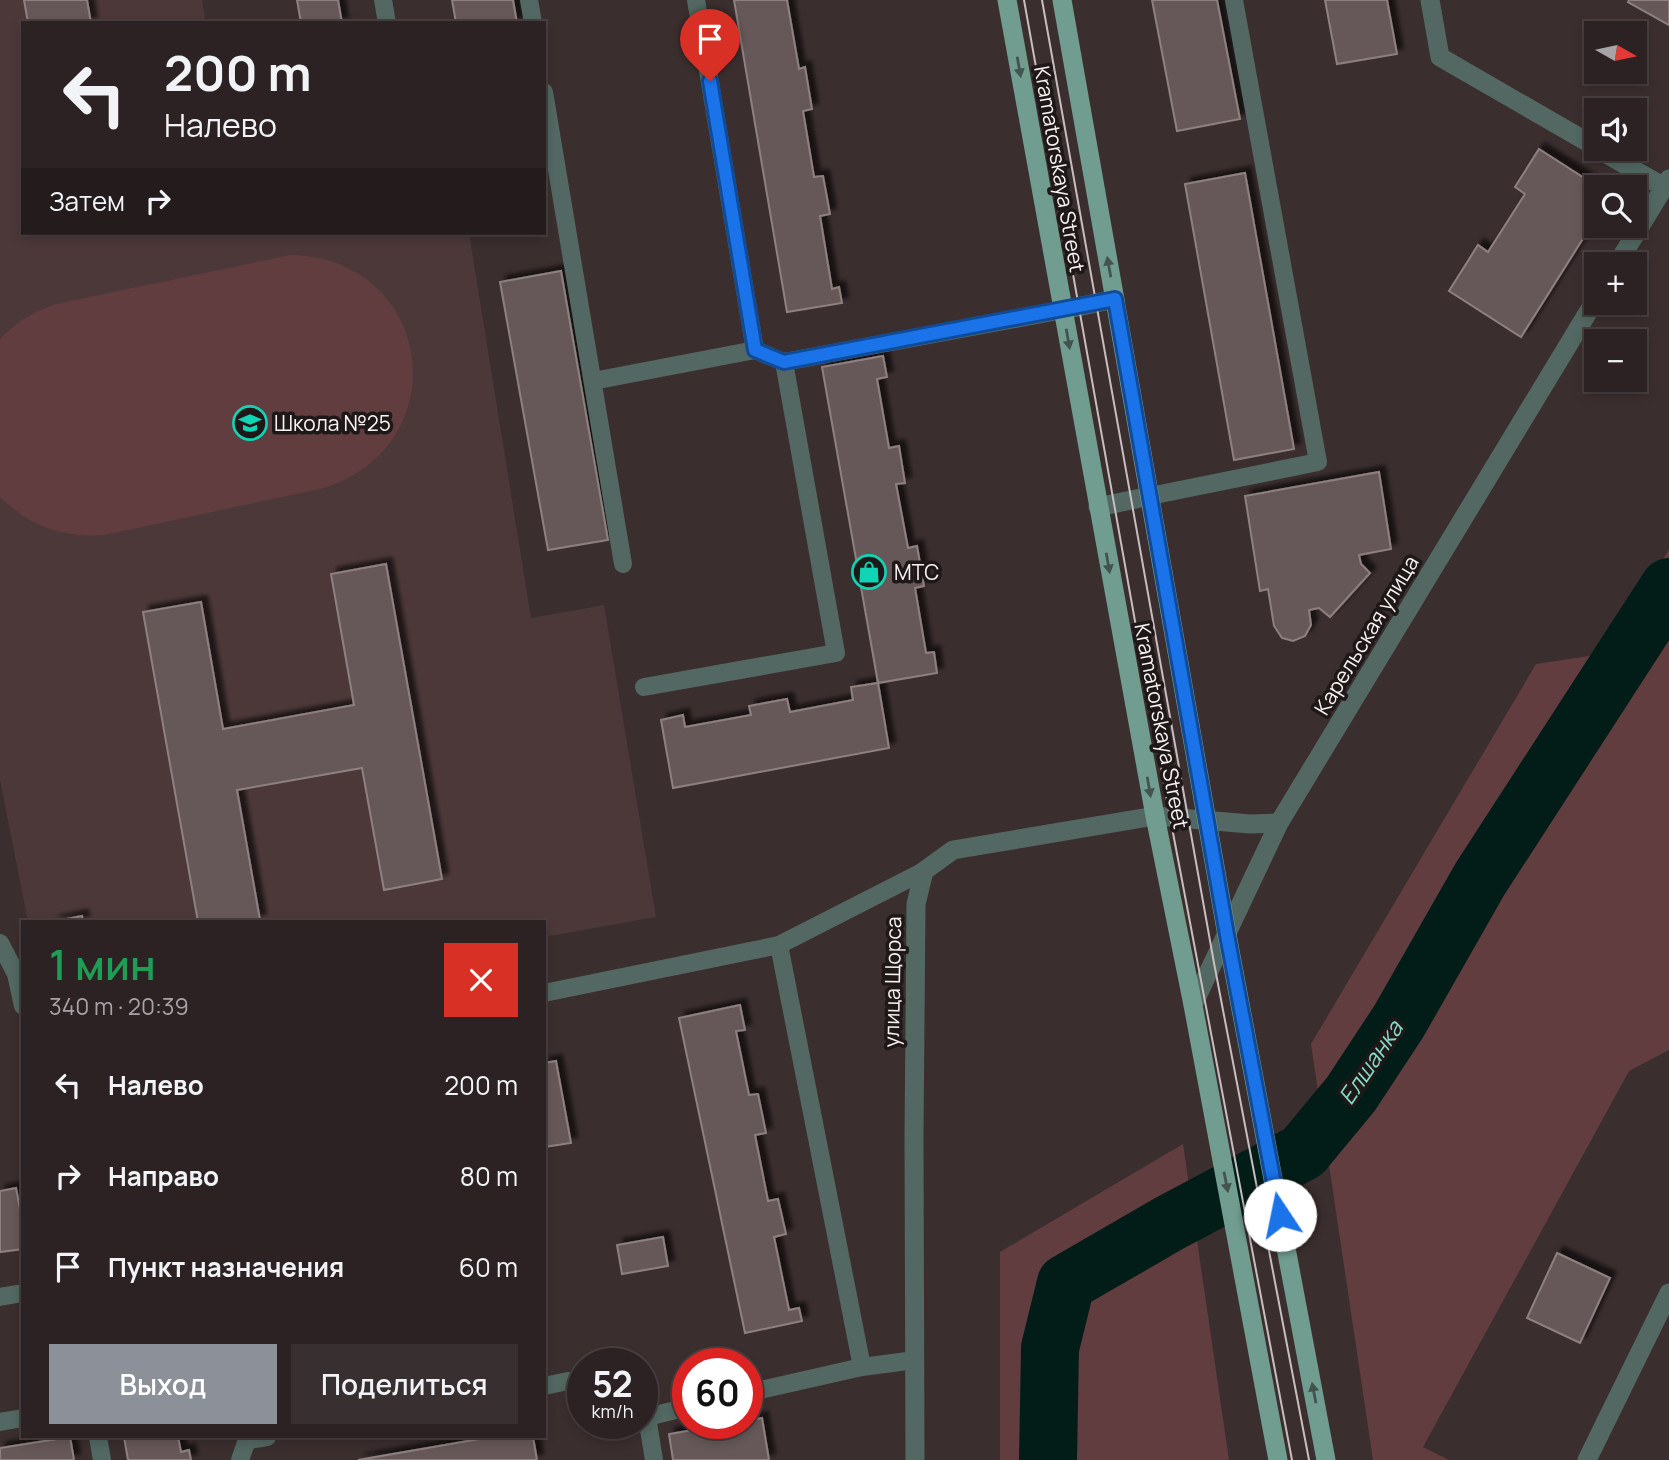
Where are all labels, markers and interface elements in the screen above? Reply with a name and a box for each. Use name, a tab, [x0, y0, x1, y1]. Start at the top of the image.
pin	[680, 9, 740, 81]
icon: arrive	[691, 20, 729, 58]
north arrow	[1584, 21, 1647, 84]
map controls	[1584, 21, 1647, 392]
text: 200 m	[164, 39, 312, 106]
icon: left	[49, 49, 140, 140]
one-way arrow	[1013, 56, 1024, 78]
street label: Kramatorskaya Street	[1028, 64, 1092, 274]
button: sound	[1584, 98, 1647, 161]
text: Налево	[164, 103, 277, 147]
button: search	[1584, 175, 1647, 238]
icon: right	[139, 182, 177, 220]
text: Затем	[49, 183, 125, 219]
button: +	[1584, 252, 1647, 315]
one-way arrow	[1104, 256, 1115, 278]
one-way arrow	[1063, 328, 1074, 350]
button: −	[1584, 329, 1647, 392]
school or university icon: Школа №25	[231, 404, 269, 442]
place label: Школа №25	[274, 409, 391, 437]
street label: Карельская улица	[1307, 550, 1425, 720]
one-way arrow	[1103, 552, 1114, 574]
shop icon: МТС	[850, 553, 888, 591]
place label: МТС	[894, 558, 939, 586]
street label: Kramatorskaya Street	[1128, 621, 1196, 831]
one-way arrow	[1144, 776, 1155, 798]
street label: улица Щорса	[877, 916, 907, 1048]
text: 1 мин	[49, 935, 156, 993]
button: close	[444, 943, 518, 1017]
text: 340 m · 20:39	[49, 990, 189, 1022]
water label: Елшанка	[1330, 1013, 1410, 1110]
icon: left	[49, 1066, 87, 1104]
text: Налево	[108, 1067, 204, 1103]
text: 200 m	[444, 1067, 518, 1103]
icon: right	[49, 1157, 87, 1195]
text: Направо	[108, 1158, 219, 1194]
text: 80 m	[460, 1158, 518, 1194]
one-way arrow	[1221, 1171, 1232, 1193]
position arrow	[1243, 1178, 1317, 1252]
icon: arrive	[49, 1248, 87, 1286]
text: Пункт назначения	[108, 1249, 344, 1285]
text: 60 m	[459, 1249, 518, 1285]
button: Выход	[49, 1344, 277, 1424]
button: Поделиться	[291, 1344, 518, 1424]
speed limit sign: 60	[672, 1348, 763, 1439]
text: 52	[592, 1360, 633, 1408]
one-way arrow	[1308, 1382, 1319, 1404]
text: km/h	[592, 1399, 633, 1423]

